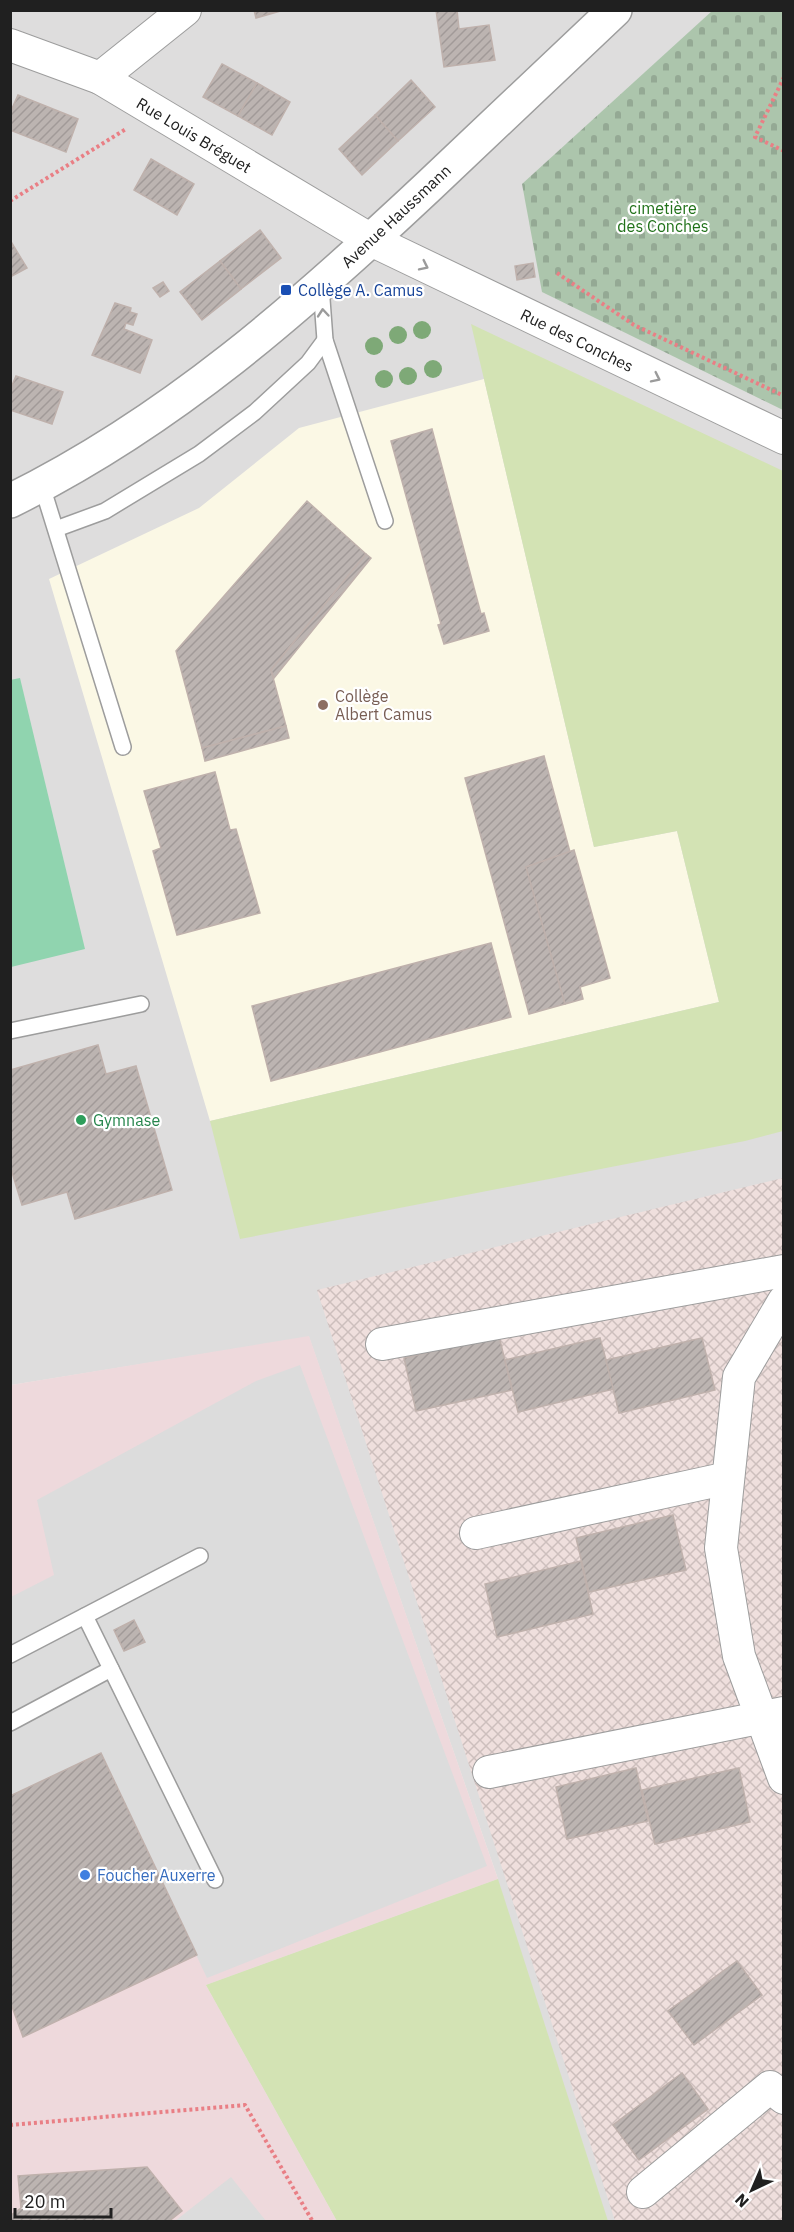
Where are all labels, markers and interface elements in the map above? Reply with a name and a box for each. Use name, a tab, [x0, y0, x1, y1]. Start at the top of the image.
street label: Rue Louis Bréguet	[133, 93, 255, 177]
street label: Avenue Haussmann	[337, 160, 455, 272]
park label: cimetière des Conches	[617, 198, 709, 236]
one-way arrow	[417, 258, 428, 270]
place label: Collège A. Camus	[298, 280, 423, 300]
marker: Collège A. Camus	[279, 283, 293, 297]
street label: Rue des Conches	[517, 304, 637, 376]
one-way arrow	[317, 308, 330, 317]
one-way arrow	[650, 370, 661, 382]
place label: Collège Albert Camus	[335, 686, 432, 724]
marker: Collège Albert Camus	[316, 698, 330, 712]
place label: Gymnase	[93, 1110, 160, 1130]
marker: Gymnase	[74, 1113, 88, 1127]
place label: Foucher Auxerre	[97, 1865, 216, 1885]
marker: Foucher Auxerre	[78, 1868, 92, 1882]
north arrow	[722, 2160, 782, 2220]
scale bar	[15, 2181, 111, 2219]
text: 20 m	[24, 2190, 66, 2213]
text: N	[730, 2190, 753, 2212]

